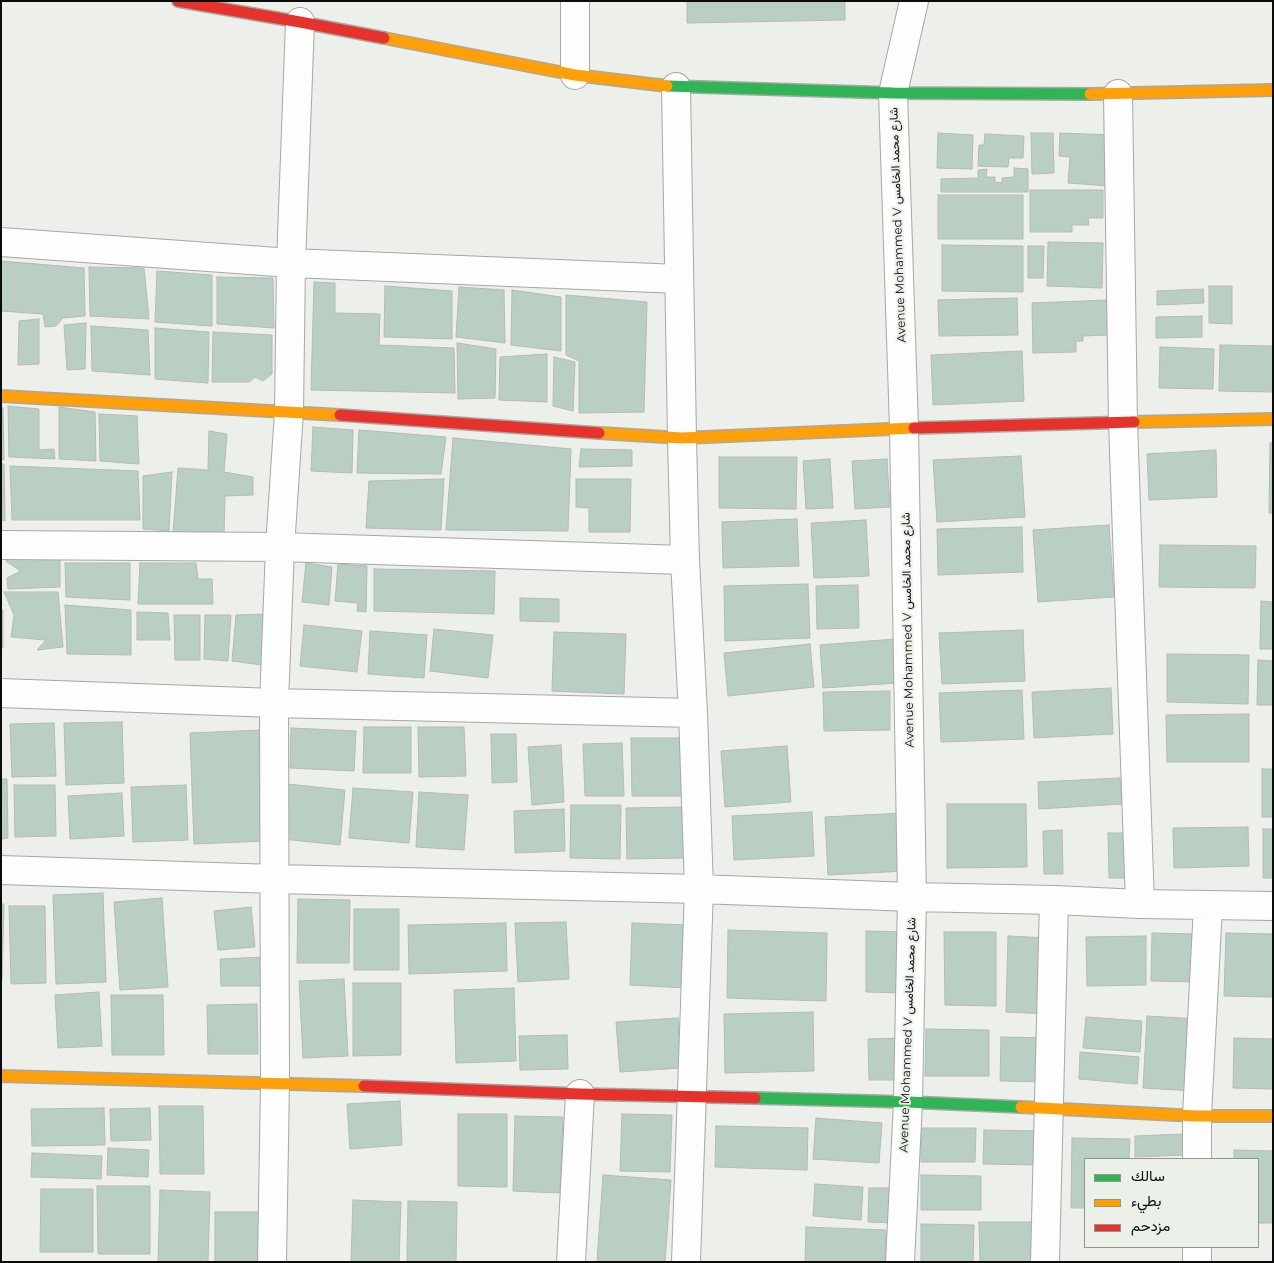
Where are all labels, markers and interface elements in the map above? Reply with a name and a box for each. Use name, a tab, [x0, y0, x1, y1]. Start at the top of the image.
street label: Avenue Mohammed V شارع محمد الخامس	[887, 107, 909, 343]
street label: Avenue Mohammed V شارع محمد الخامس	[899, 512, 917, 748]
street label: Avenue Mohammed V شارع محمد الخامس	[897, 917, 919, 1153]
legend	[1084, 1158, 1259, 1248]
text: سالك	[1131, 1166, 1165, 1185]
text: بطيء	[1131, 1191, 1161, 1210]
text: مزدحم	[1131, 1216, 1170, 1235]

